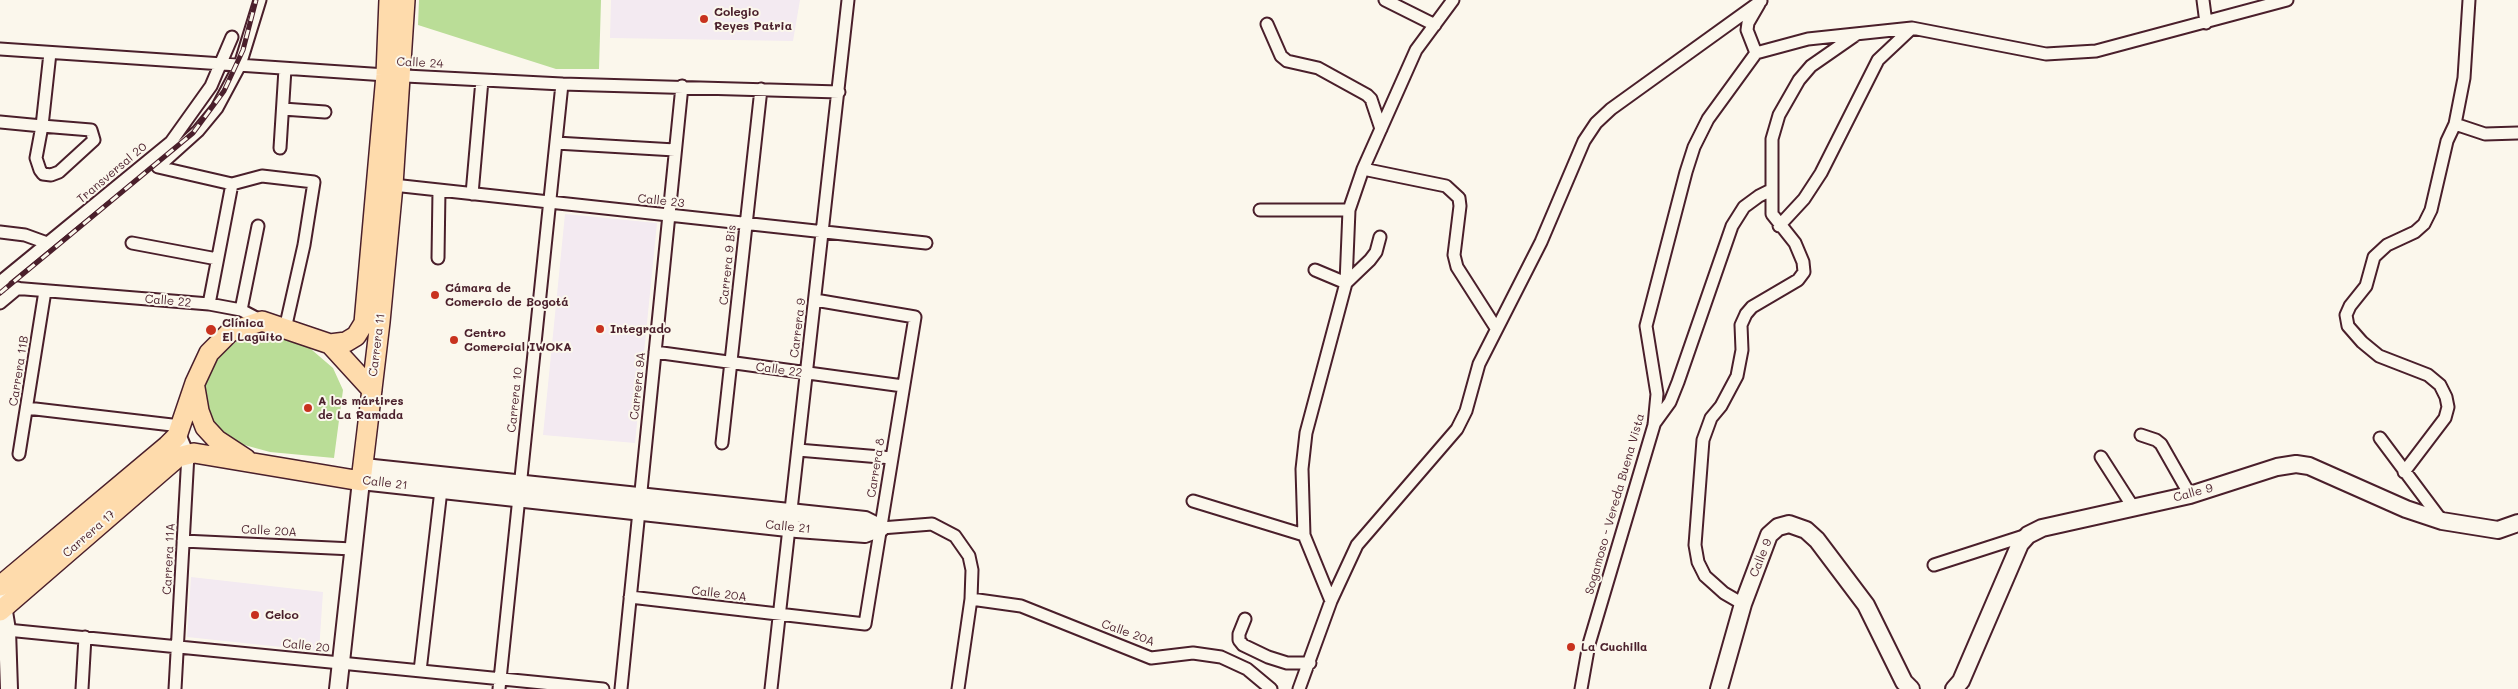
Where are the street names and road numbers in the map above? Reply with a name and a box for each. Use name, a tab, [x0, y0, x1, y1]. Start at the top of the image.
street label: Calle 24	[396, 55, 444, 71]
street label: Transversal 20	[74, 140, 150, 206]
street label: Calle 23	[637, 191, 685, 211]
street label: Carrera 9 Bis	[717, 224, 739, 306]
street label: Calle 22	[144, 292, 192, 310]
street label: Carrera 9	[787, 297, 809, 359]
street label: Carrera 11	[366, 313, 388, 377]
street label: Carrera 11B	[6, 335, 32, 407]
street label: Carrera 9A	[627, 351, 649, 421]
street label: Calle 22	[755, 360, 803, 380]
street label: Carrera 10	[504, 367, 526, 433]
street label: Sogamoso - Vereda Buena Vista	[1582, 412, 1648, 596]
street label: Carrera 8	[864, 437, 888, 499]
street label: Calle 21	[362, 473, 408, 493]
street label: Calle 9	[2172, 481, 2214, 505]
street label: Carrera 17	[60, 507, 118, 561]
street label: Calle 21	[765, 517, 811, 537]
street label: Calle 20A	[241, 522, 297, 540]
street label: Carrera 11A	[160, 523, 178, 595]
street label: Calle 9	[1747, 537, 1775, 579]
street label: Calle 20A	[690, 583, 748, 605]
street label: Calle 20A	[1099, 617, 1157, 649]
street label: Calle 20	[282, 636, 330, 656]

